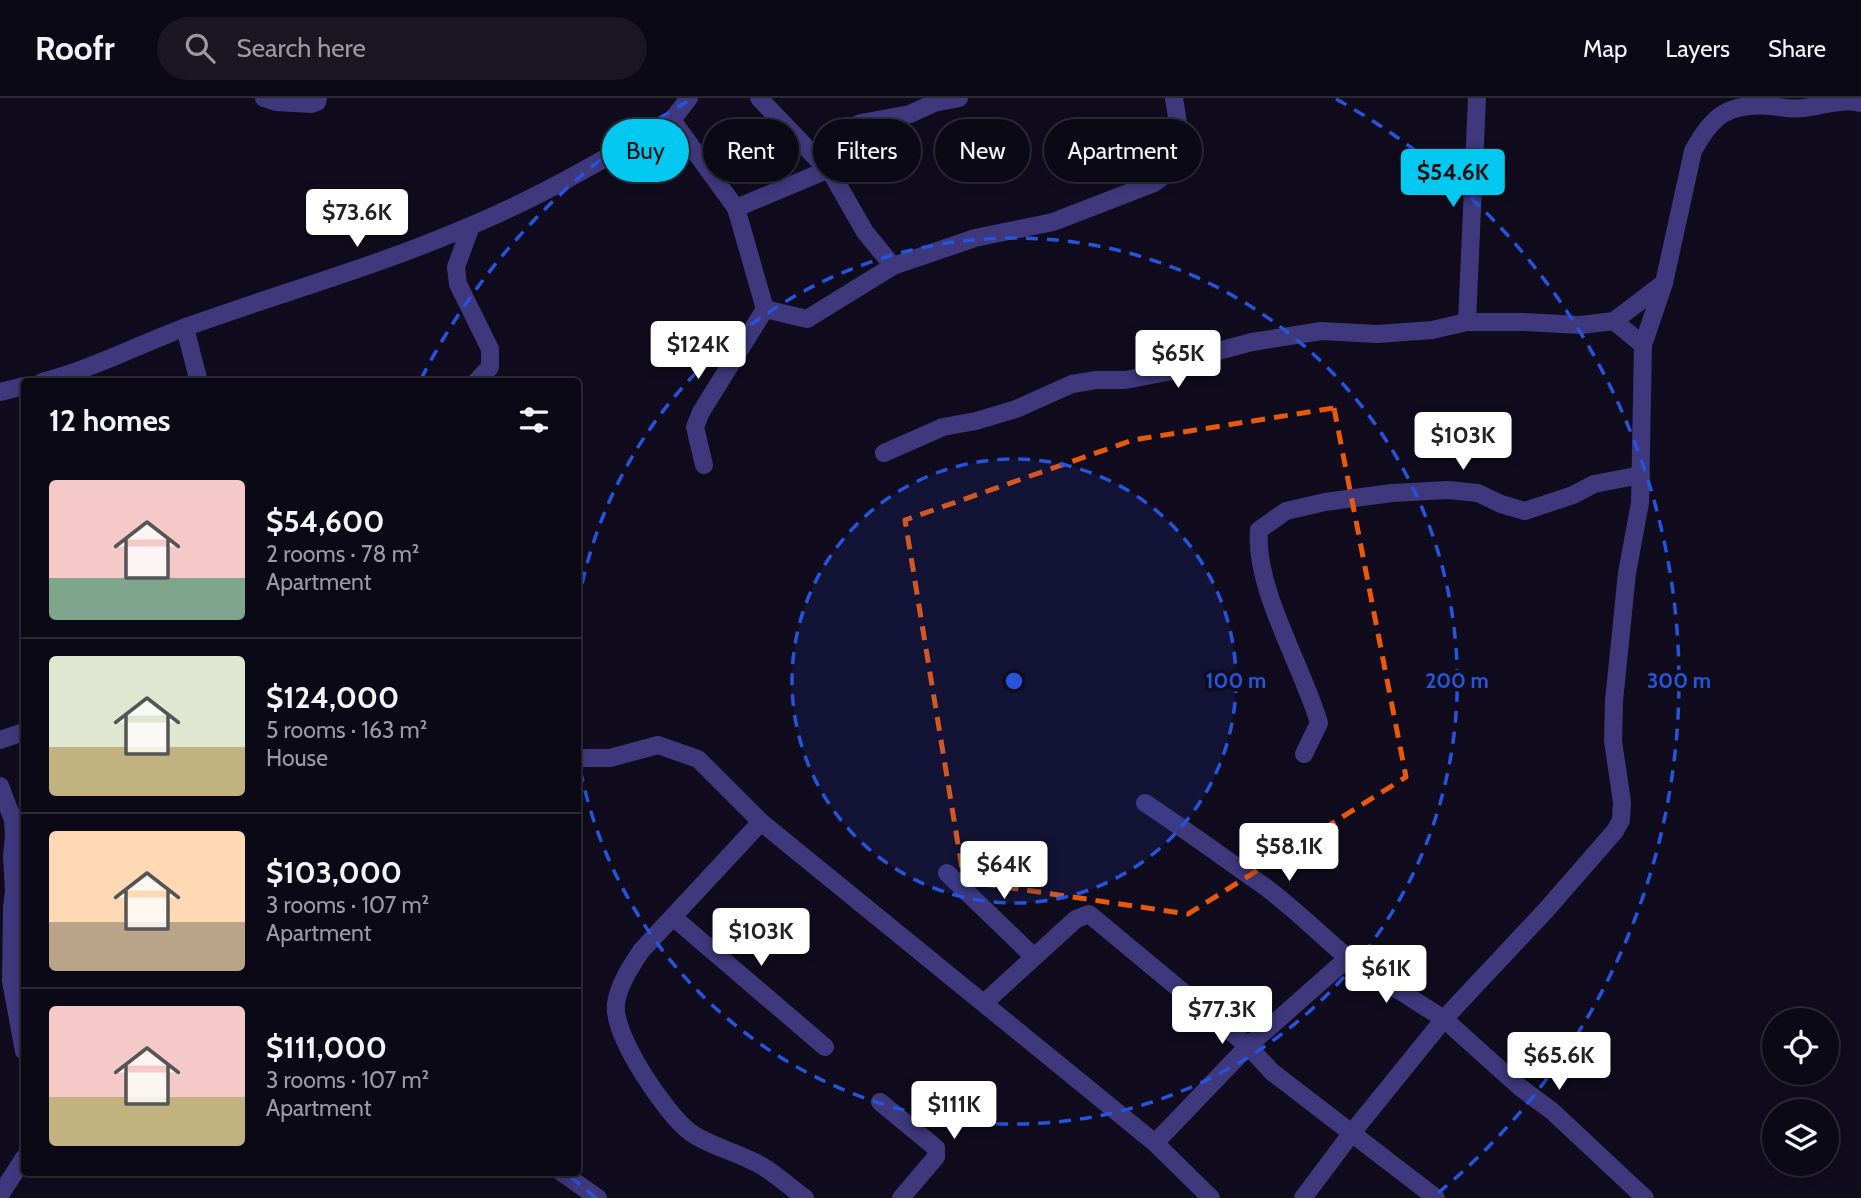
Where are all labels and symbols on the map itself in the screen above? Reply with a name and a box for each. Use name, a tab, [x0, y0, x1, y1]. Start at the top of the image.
pin: $54.6K	[1396, 150, 1510, 209]
pin: $73.6K	[300, 190, 414, 249]
pin: $124K	[649, 322, 747, 381]
pin: $65K	[1137, 330, 1219, 390]
pin: $103K	[1414, 412, 1512, 472]
text: 100 m	[1206, 668, 1266, 693]
text: 200 m	[1425, 668, 1489, 693]
text: 300 m	[1647, 668, 1711, 693]
centre of rings	[1002, 669, 1026, 693]
pin: $58.1K	[1232, 824, 1346, 883]
pin: $64K	[963, 842, 1045, 901]
pin: $103K	[712, 908, 810, 968]
pin: $61K	[1345, 946, 1427, 1005]
pin: $77.3K	[1165, 986, 1279, 1046]
pin: $65.6K	[1502, 1032, 1616, 1092]
pin: $111K	[905, 1082, 1003, 1141]

